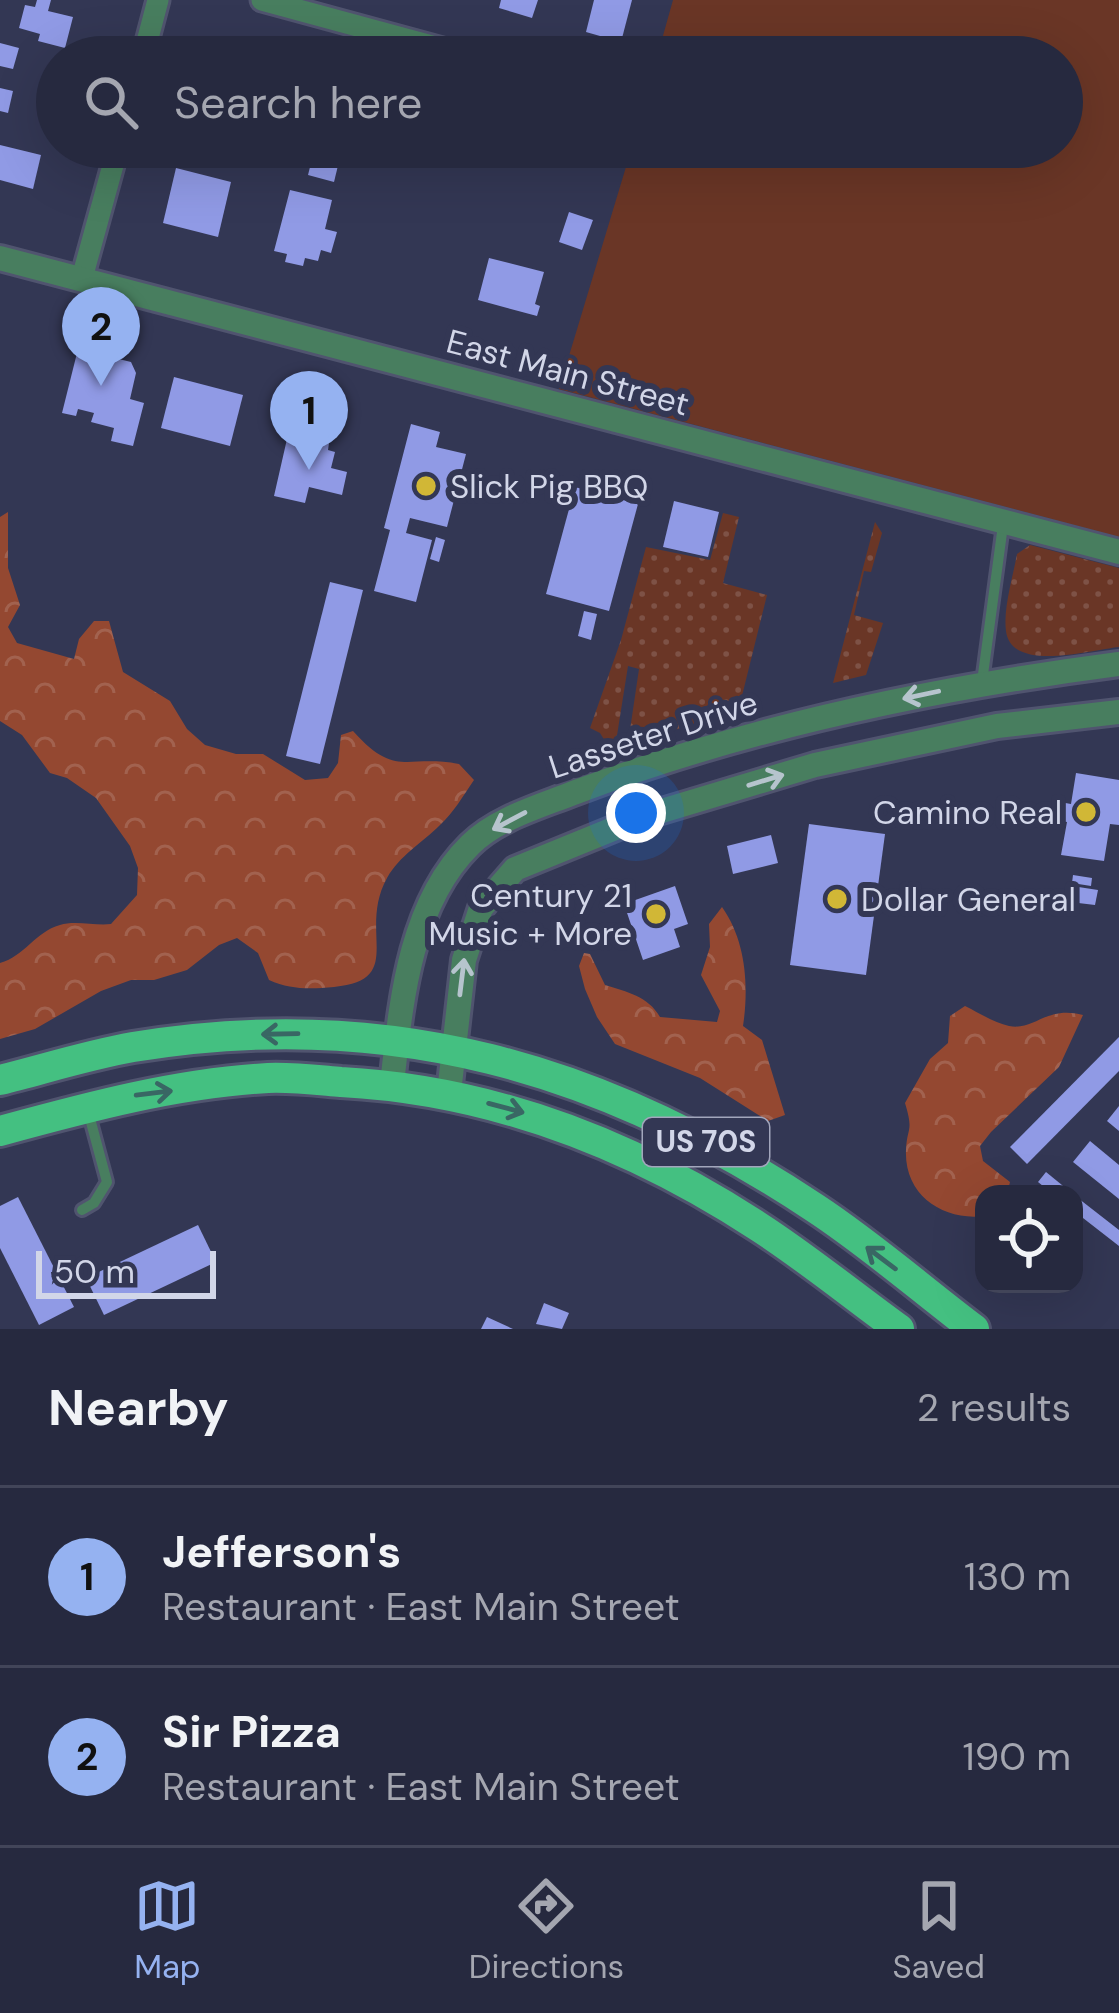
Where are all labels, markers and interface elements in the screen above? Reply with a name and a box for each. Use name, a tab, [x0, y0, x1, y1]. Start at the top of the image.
search box	[36, 36, 1083, 168]
icon: search	[78, 69, 144, 135]
text: Search here	[174, 73, 422, 132]
pin: 2	[62, 287, 140, 386]
street label: East Main Street	[442, 319, 694, 425]
pin: 1	[270, 371, 348, 470]
place label: Slick Pig BBQ	[450, 465, 648, 508]
marker: Slick Pig BBQ	[413, 473, 439, 499]
street label: Lasseter Drive	[543, 680, 763, 788]
one-way arrow	[902, 685, 940, 708]
one-way arrow	[746, 768, 784, 790]
your location	[606, 783, 666, 843]
place label: Camino Real	[873, 791, 1062, 834]
marker: Camino Real	[1073, 799, 1099, 825]
one-way arrow	[492, 810, 527, 833]
place label: Century 21 Music + More	[429, 874, 632, 955]
place label: Dollar General	[861, 878, 1076, 921]
marker: Dollar General	[824, 886, 850, 912]
marker: Century 21 Music + More	[643, 901, 669, 927]
one-way arrow	[452, 958, 474, 997]
one-way arrow	[261, 1023, 300, 1046]
one-way arrow	[134, 1081, 173, 1103]
one-way arrow	[487, 1099, 525, 1121]
road number: US 70S	[643, 1118, 769, 1166]
map controls	[975, 1185, 1083, 1293]
button: locate	[975, 1185, 1083, 1293]
scale bar	[36, 1245, 216, 1298]
one-way arrow	[865, 1246, 898, 1271]
text: 50 m	[54, 1250, 135, 1293]
text: Nearby	[48, 1374, 229, 1441]
text: 2 results	[917, 1382, 1071, 1433]
text: Jefferson's	[162, 1522, 401, 1581]
text: 1	[80, 1551, 94, 1602]
text: 130 m	[964, 1551, 1071, 1602]
text: Restaurant · East Main Street	[162, 1581, 680, 1632]
text: Sir Pizza	[162, 1702, 341, 1761]
text: 2	[76, 1731, 98, 1782]
text: 190 m	[963, 1731, 1071, 1782]
text: Restaurant · East Main Street	[162, 1761, 680, 1812]
tab: Map	[134, 1873, 201, 1988]
tab: Directions	[469, 1873, 624, 1988]
tab: Saved	[892, 1873, 985, 1988]

